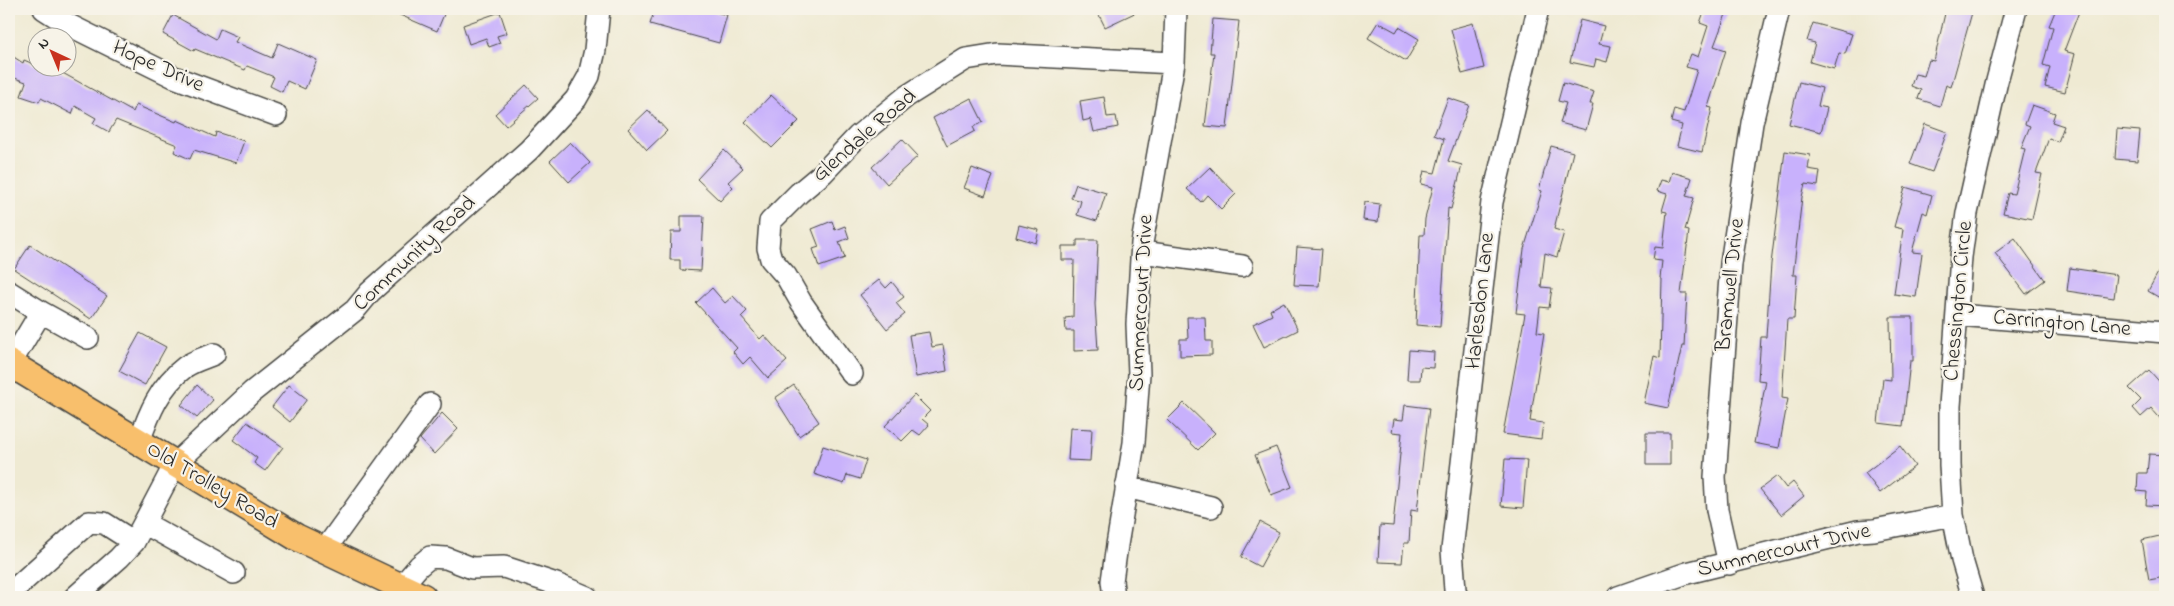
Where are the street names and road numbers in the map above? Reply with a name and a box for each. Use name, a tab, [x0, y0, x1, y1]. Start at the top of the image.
street label: Hope Drive	[107, 33, 209, 101]
street label: Glendale Road	[806, 81, 924, 191]
street label: Community Road	[346, 188, 484, 320]
street label: Summercourt Drive	[1121, 214, 1163, 392]
street label: Bramwell Drive	[1708, 217, 1754, 354]
street label: Chessington Circle	[1936, 219, 1983, 383]
street label: Harlesdon Lane	[1458, 231, 1504, 371]
street label: Carrington Lane	[1992, 302, 2132, 347]
street label: Old Trolley Road	[139, 434, 284, 539]
street label: Summercourt Drive	[1694, 515, 1874, 586]

